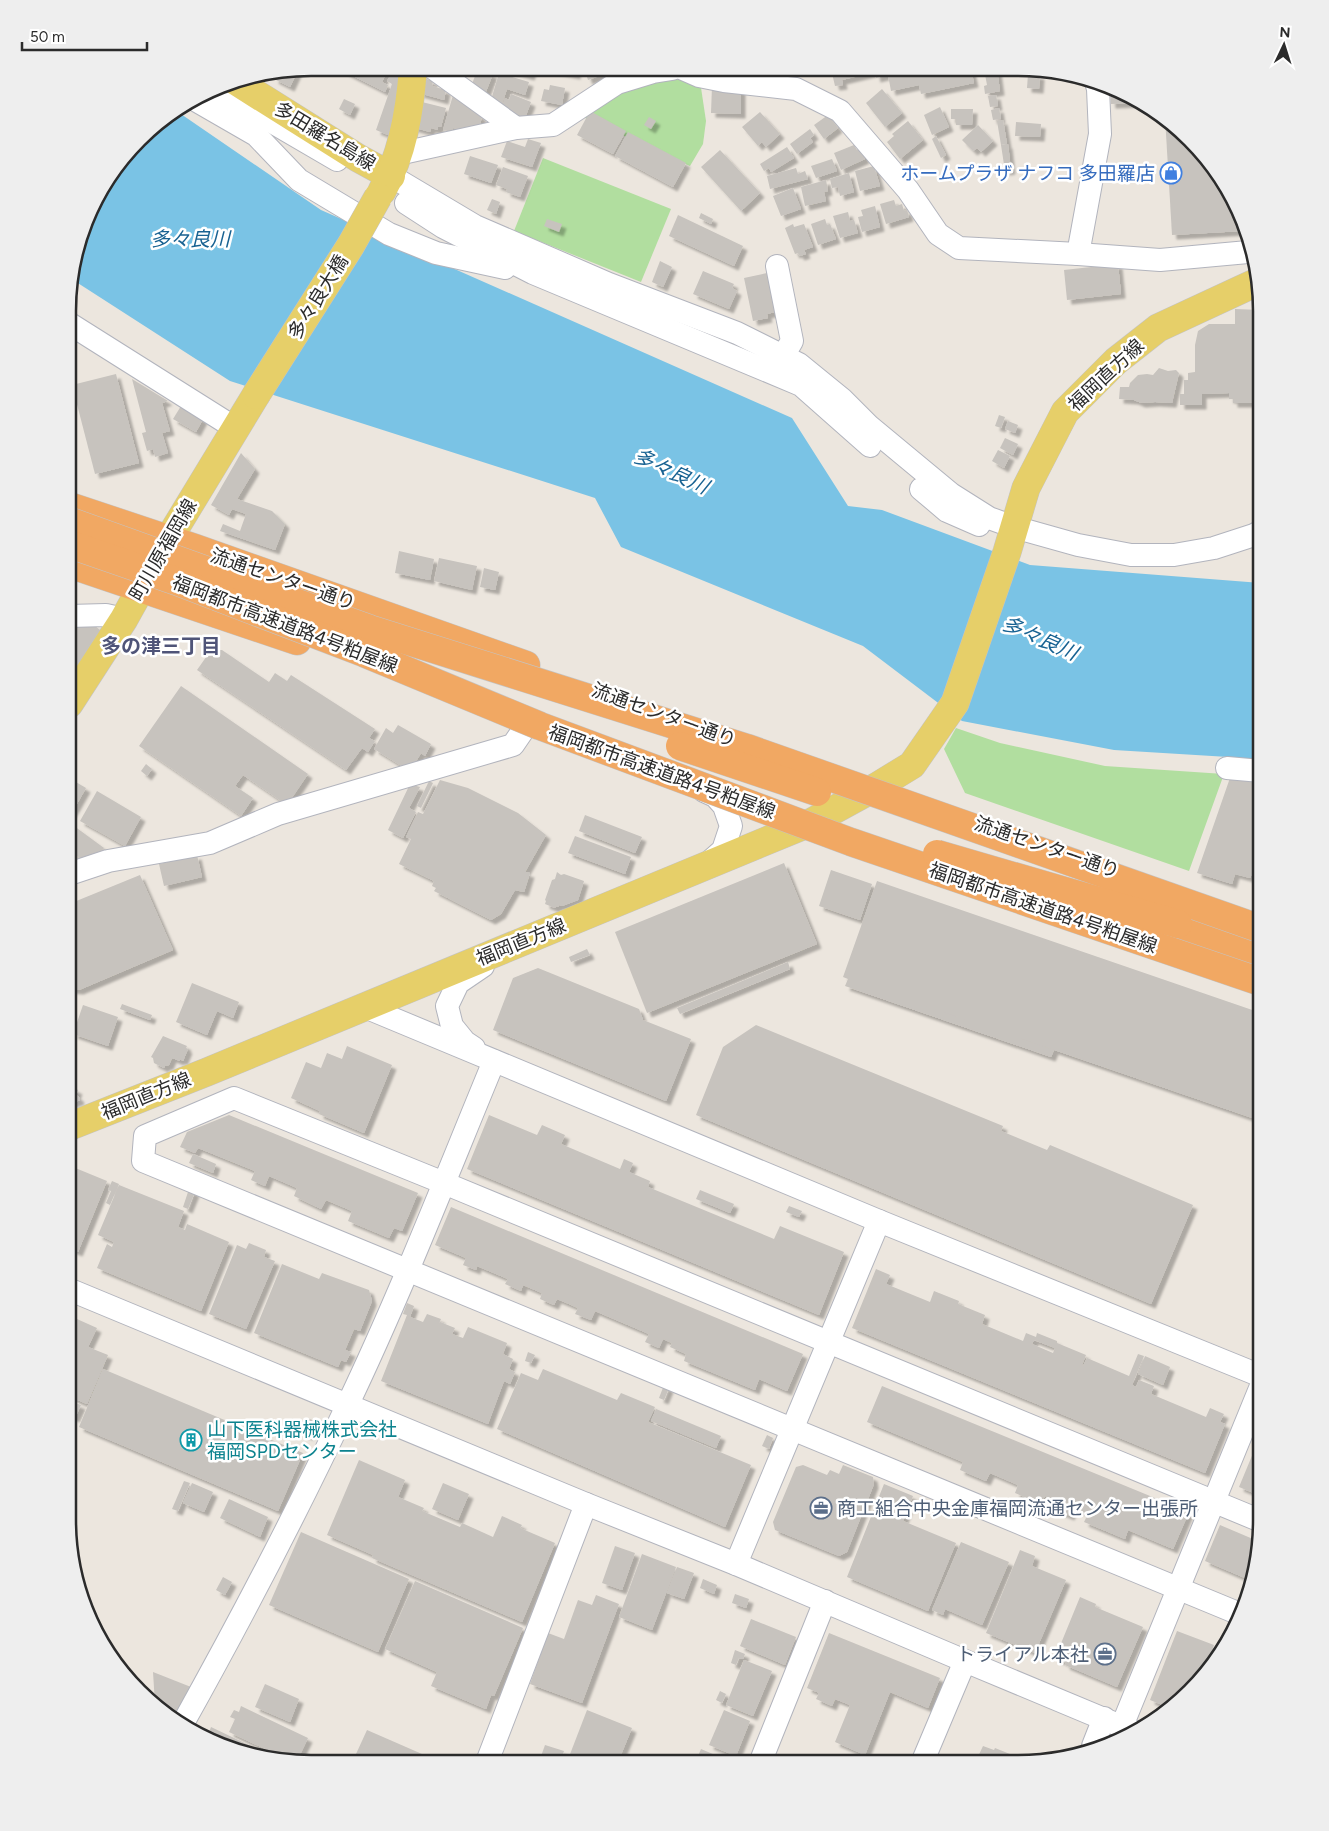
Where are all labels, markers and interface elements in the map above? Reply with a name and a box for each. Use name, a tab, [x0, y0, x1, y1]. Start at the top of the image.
scale bar	[22, 20, 148, 52]
north arrow	[1259, 20, 1309, 70]
text: N	[1279, 24, 1291, 41]
text: 50 m	[30, 28, 65, 46]
street label: 多田羅名島線	[270, 97, 380, 175]
shop icon: ホームプラザ ナフコ 多田羅店	[1159, 161, 1183, 185]
place label: ホームプラザ ナフコ 多田羅店	[900, 162, 1155, 185]
water label: 多々良川	[150, 227, 232, 251]
street label: 多々良大橋	[283, 251, 353, 343]
street label: 福岡直方線	[1063, 334, 1149, 416]
water label: 多々良川	[630, 443, 714, 500]
street label: 町川原福岡線	[125, 495, 201, 605]
street label: 流通センター通り	[207, 543, 359, 615]
street label: 福岡都市高速道路4号粕屋線	[169, 570, 401, 678]
water label: 多々良川	[999, 611, 1083, 666]
district label: 多の津三丁目	[101, 634, 221, 658]
street label: 流通センター通り	[589, 678, 739, 752]
street label: 福岡都市高速道路4号粕屋線	[545, 720, 779, 824]
street label: 流通センター通り	[971, 811, 1123, 883]
street label: 福岡都市高速道路4号粕屋線	[926, 858, 1160, 958]
street label: 福岡直方線	[473, 914, 569, 970]
street label: 福岡直方線	[98, 1068, 194, 1124]
place label: 山下医科器械株式会社 福岡SPDセンター	[207, 1418, 397, 1463]
building icon: 山下医科器械株式会社 福岡SPDセンター	[179, 1428, 203, 1452]
office icon: 商工組合中央金庫福岡流通センター出張所	[809, 1496, 833, 1520]
place label: 商工組合中央金庫福岡流通センター出張所	[837, 1497, 1198, 1520]
office icon: トライアル本社	[1093, 1642, 1117, 1666]
place label: トライアル本社	[956, 1643, 1089, 1666]

